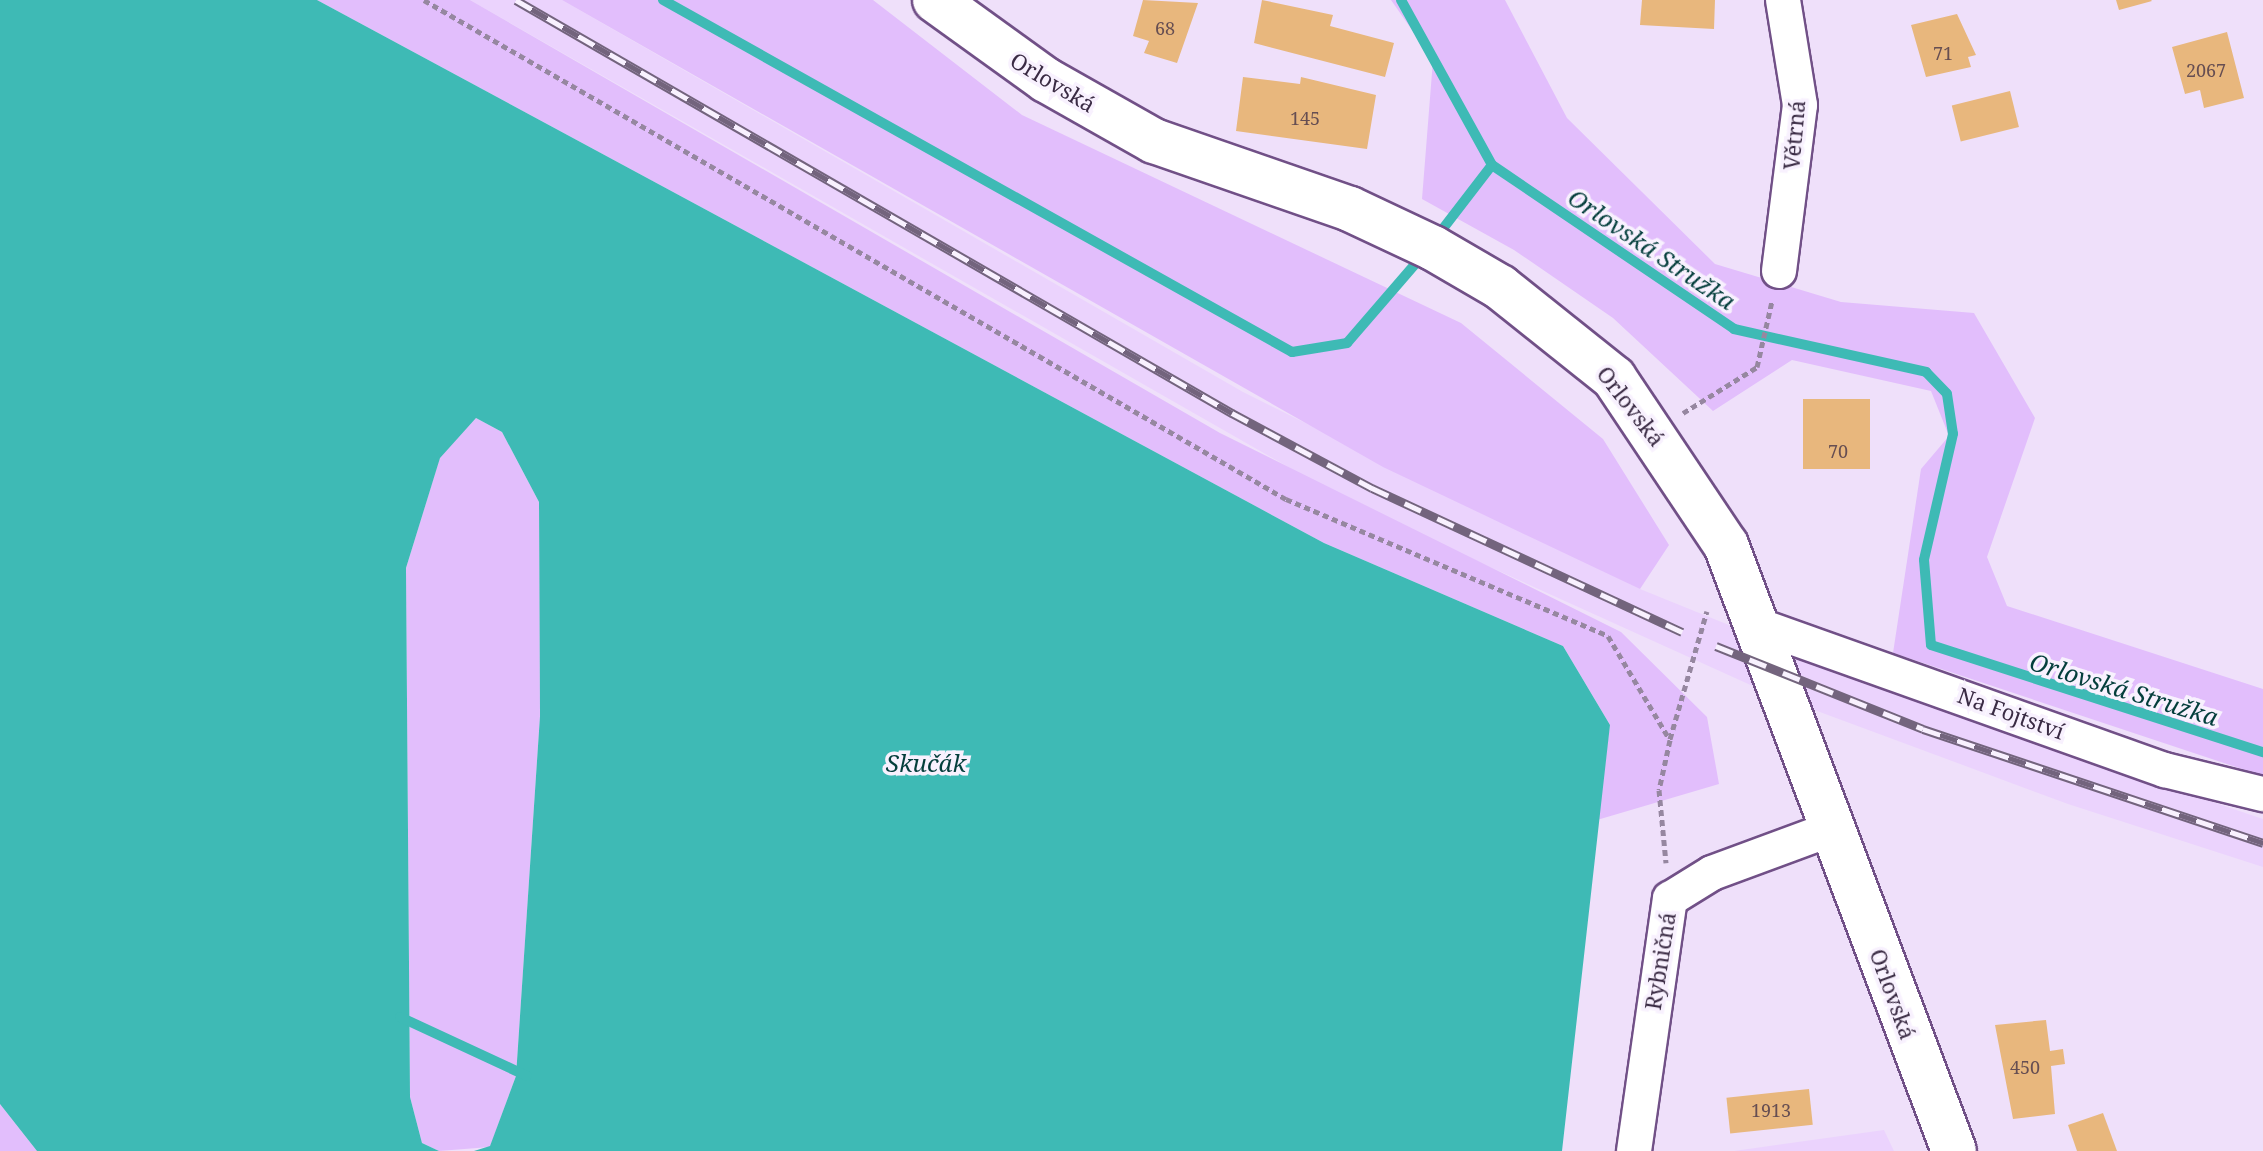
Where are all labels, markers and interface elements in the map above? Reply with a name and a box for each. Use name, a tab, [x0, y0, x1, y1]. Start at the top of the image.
house number: 68	[1155, 17, 1175, 39]
house number: 71	[1933, 42, 1953, 64]
street label: Orlovská	[1006, 46, 1100, 118]
house number: 2067	[2186, 59, 2226, 81]
street label: Větrná	[1778, 99, 1810, 171]
house number: 145	[1290, 107, 1320, 129]
water label: Orlovská Stružka	[1563, 182, 1741, 316]
street label: Orlovská	[1592, 361, 1670, 451]
house number: 70	[1828, 440, 1848, 462]
water label: Orlovská Stružka	[2026, 647, 2222, 731]
street label: Na Fojtství	[1954, 682, 2068, 744]
water label: Skučák	[886, 749, 966, 777]
street label: Rybničná	[1639, 910, 1681, 1012]
street label: Orlovská	[1865, 945, 1921, 1043]
house number: 450	[2010, 1056, 2040, 1078]
house number: 1913	[1751, 1099, 1791, 1121]

